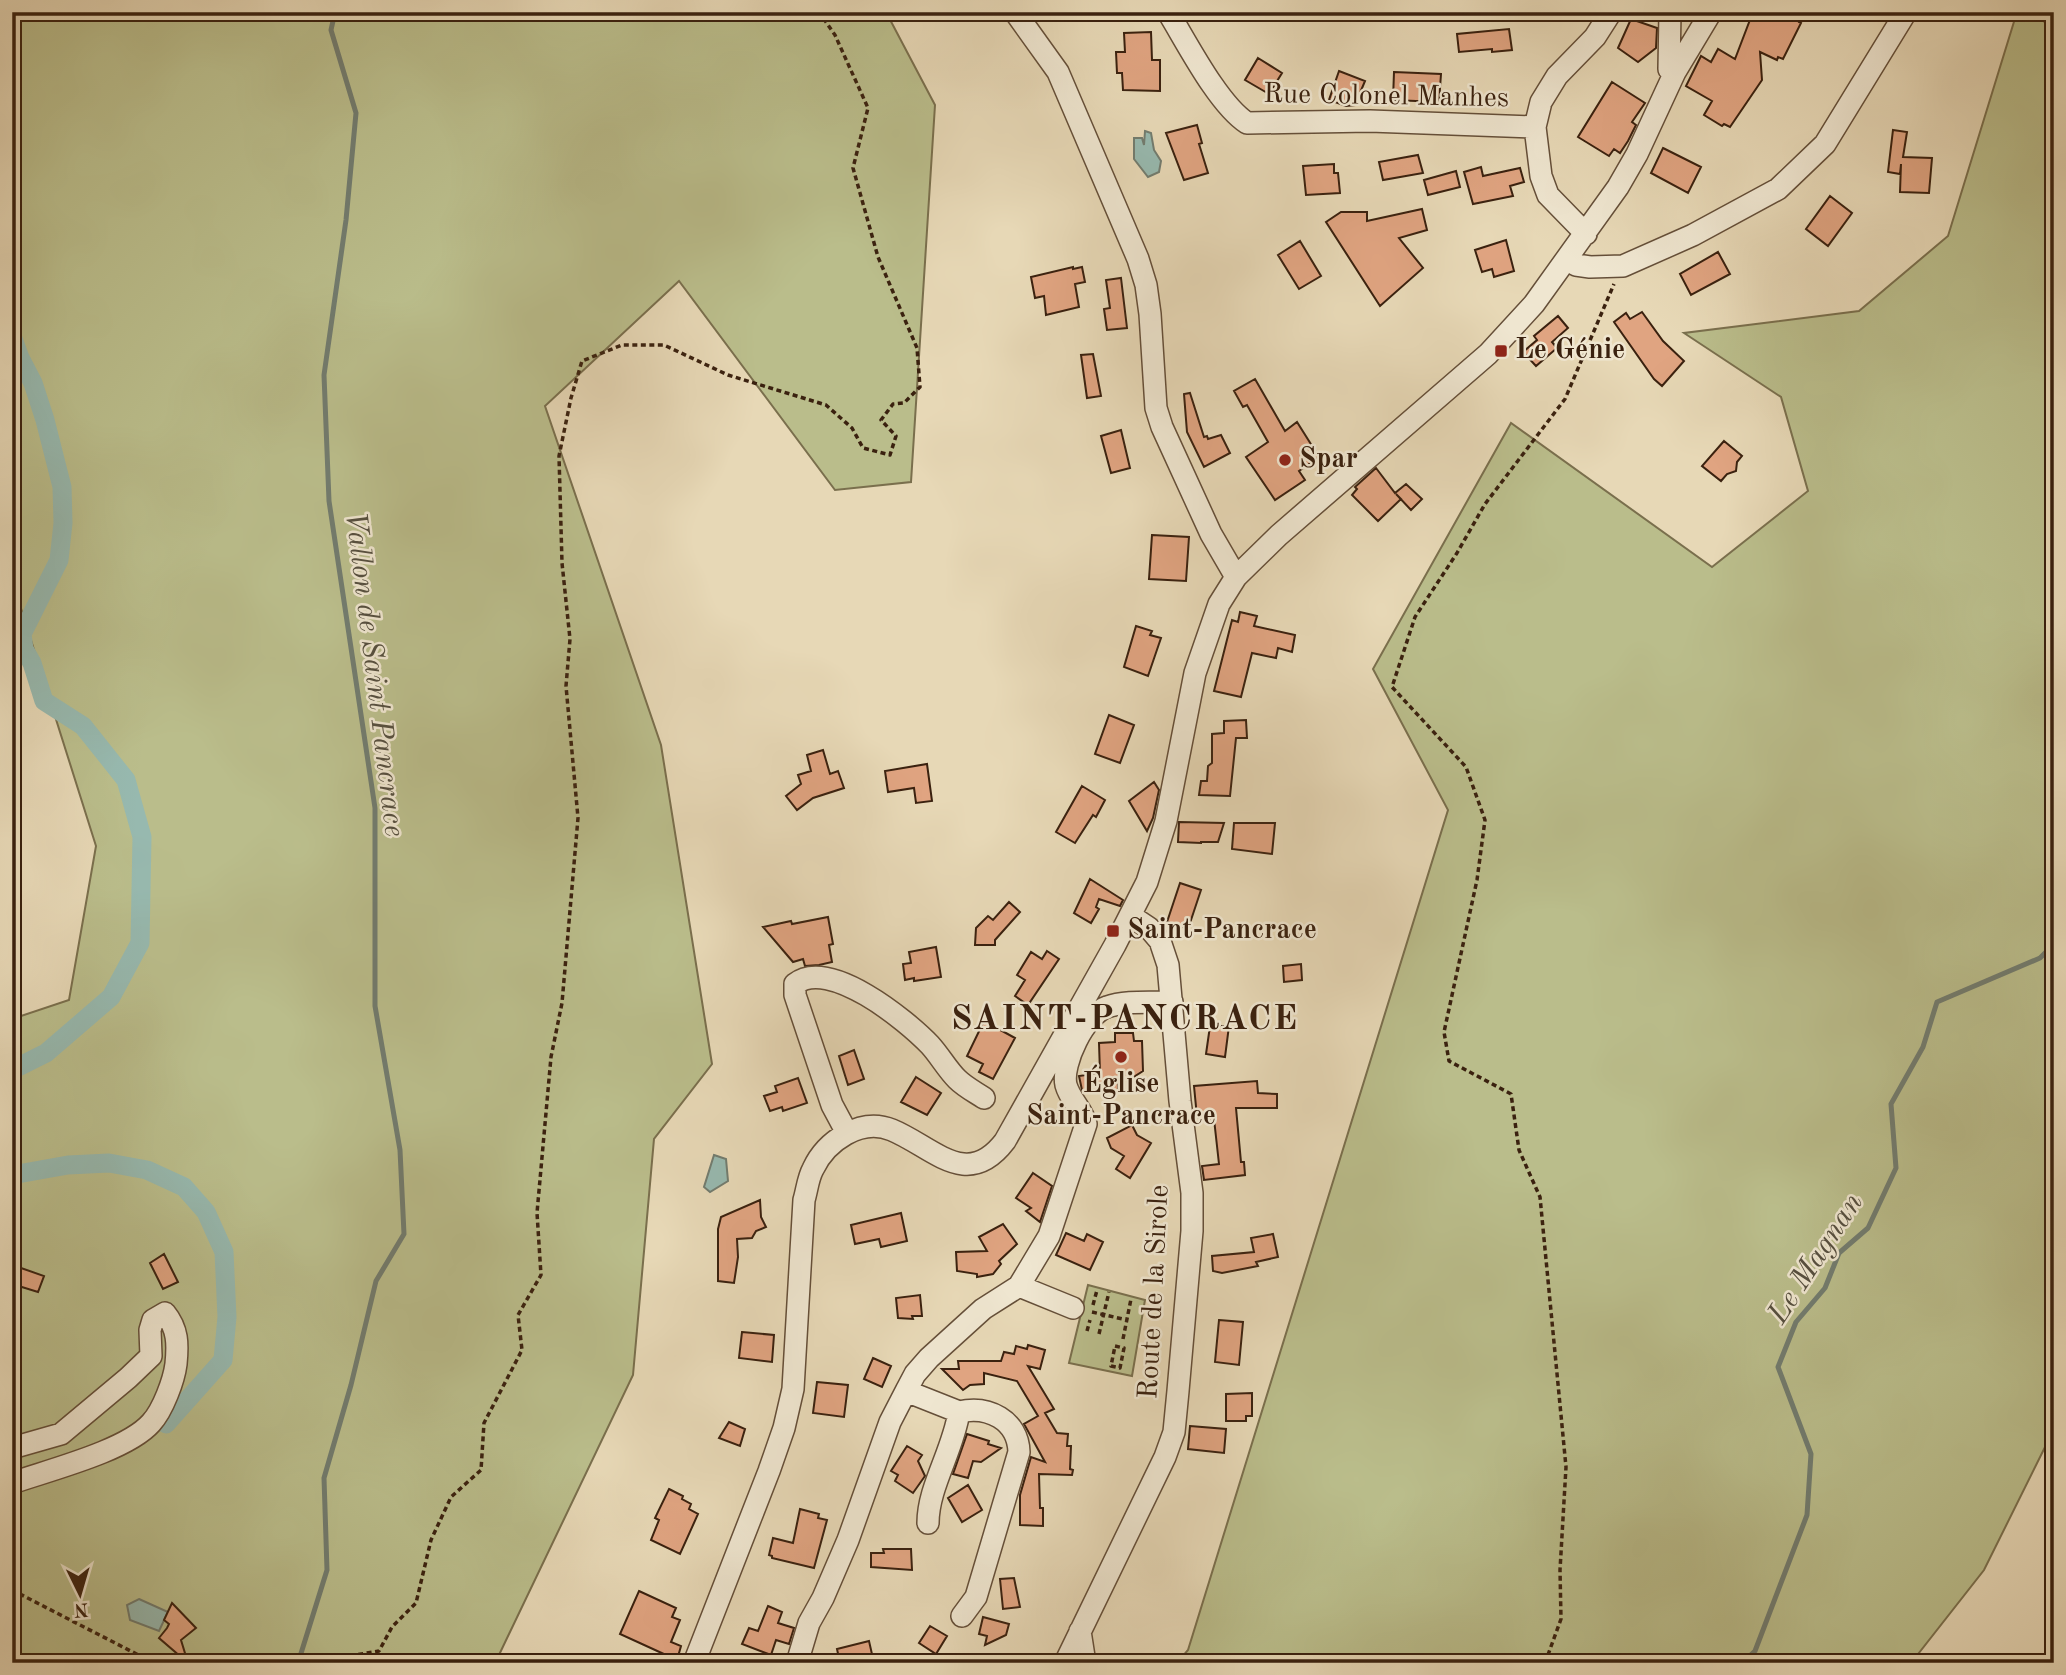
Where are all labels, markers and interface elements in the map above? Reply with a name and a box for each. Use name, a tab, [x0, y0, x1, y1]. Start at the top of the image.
street label: Rue Colonel Manhes	[1263, 81, 1509, 113]
place label: Le Génie	[1515, 337, 1625, 365]
marker: Le Génie	[1493, 343, 1509, 359]
place label: Spar	[1299, 446, 1358, 474]
marker: Spar	[1277, 452, 1293, 468]
water label: Vallon de Saint Pancrace	[339, 510, 409, 838]
place label: Saint-Pancrace	[1127, 917, 1317, 945]
marker: Saint-Pancrace	[1105, 923, 1121, 939]
district label: SAINT-PANCRACE	[951, 1002, 1299, 1037]
marker: Église Saint-Pancrace	[1113, 1049, 1129, 1065]
place label: Église Saint-Pancrace	[1026, 1064, 1216, 1131]
street label: Route de la Sirole	[1135, 1184, 1175, 1400]
water label: Le Magnan	[1762, 1188, 1869, 1330]
north arrow	[46, 1560, 116, 1630]
text: N	[73, 1598, 89, 1619]

